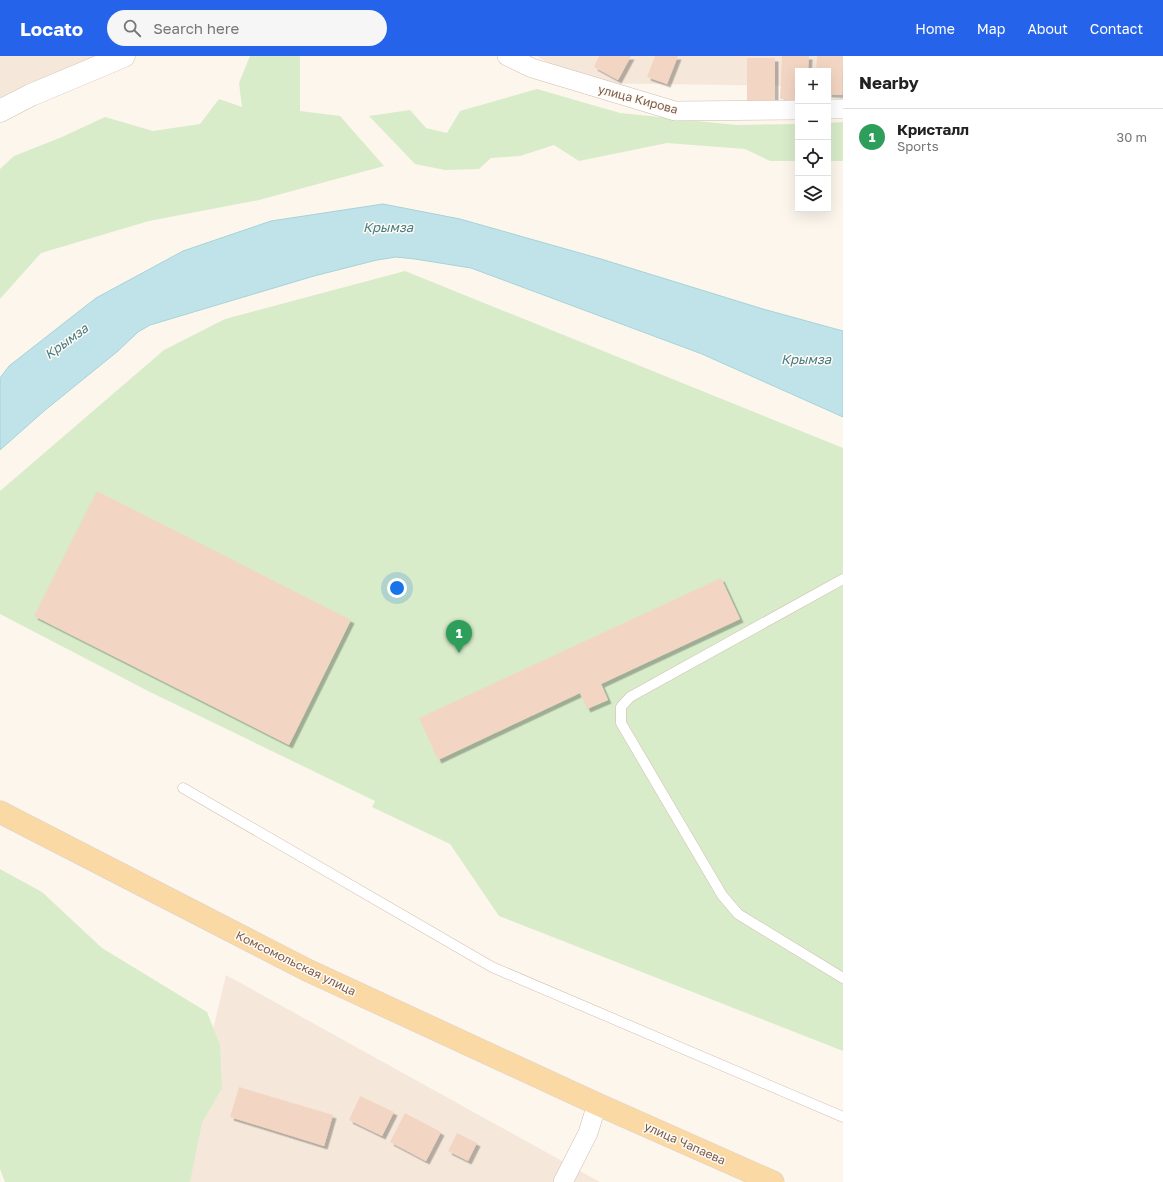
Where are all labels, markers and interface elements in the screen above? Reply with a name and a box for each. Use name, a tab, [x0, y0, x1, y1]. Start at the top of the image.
search box	[107, 10, 387, 46]
text: Locato	[20, 17, 83, 40]
icon: search	[121, 17, 143, 39]
text: Search here	[153, 19, 239, 37]
text: Home	[915, 20, 955, 37]
text: Map	[977, 20, 1005, 37]
text: About	[1027, 20, 1068, 37]
text: Contact	[1090, 20, 1143, 37]
map controls	[795, 68, 831, 212]
button: +	[795, 68, 831, 104]
text: Nearby	[859, 72, 919, 93]
street label: улица Кирова	[596, 81, 680, 117]
button: −	[795, 104, 831, 140]
text: Кристалл	[897, 120, 969, 138]
text: 1	[869, 129, 875, 145]
text: 30 m	[1117, 129, 1147, 145]
text: Sports	[897, 138, 939, 154]
button: locate	[795, 140, 831, 176]
button: layers	[795, 176, 831, 212]
water label: Крымза	[363, 219, 414, 235]
water label: Крымза	[41, 319, 92, 362]
water label: Крымза	[781, 351, 832, 367]
your location	[387, 578, 407, 598]
pin: 1	[446, 620, 472, 653]
street label: Комсомольская улица	[233, 927, 359, 999]
street label: улица Чапаева	[642, 1118, 728, 1168]

